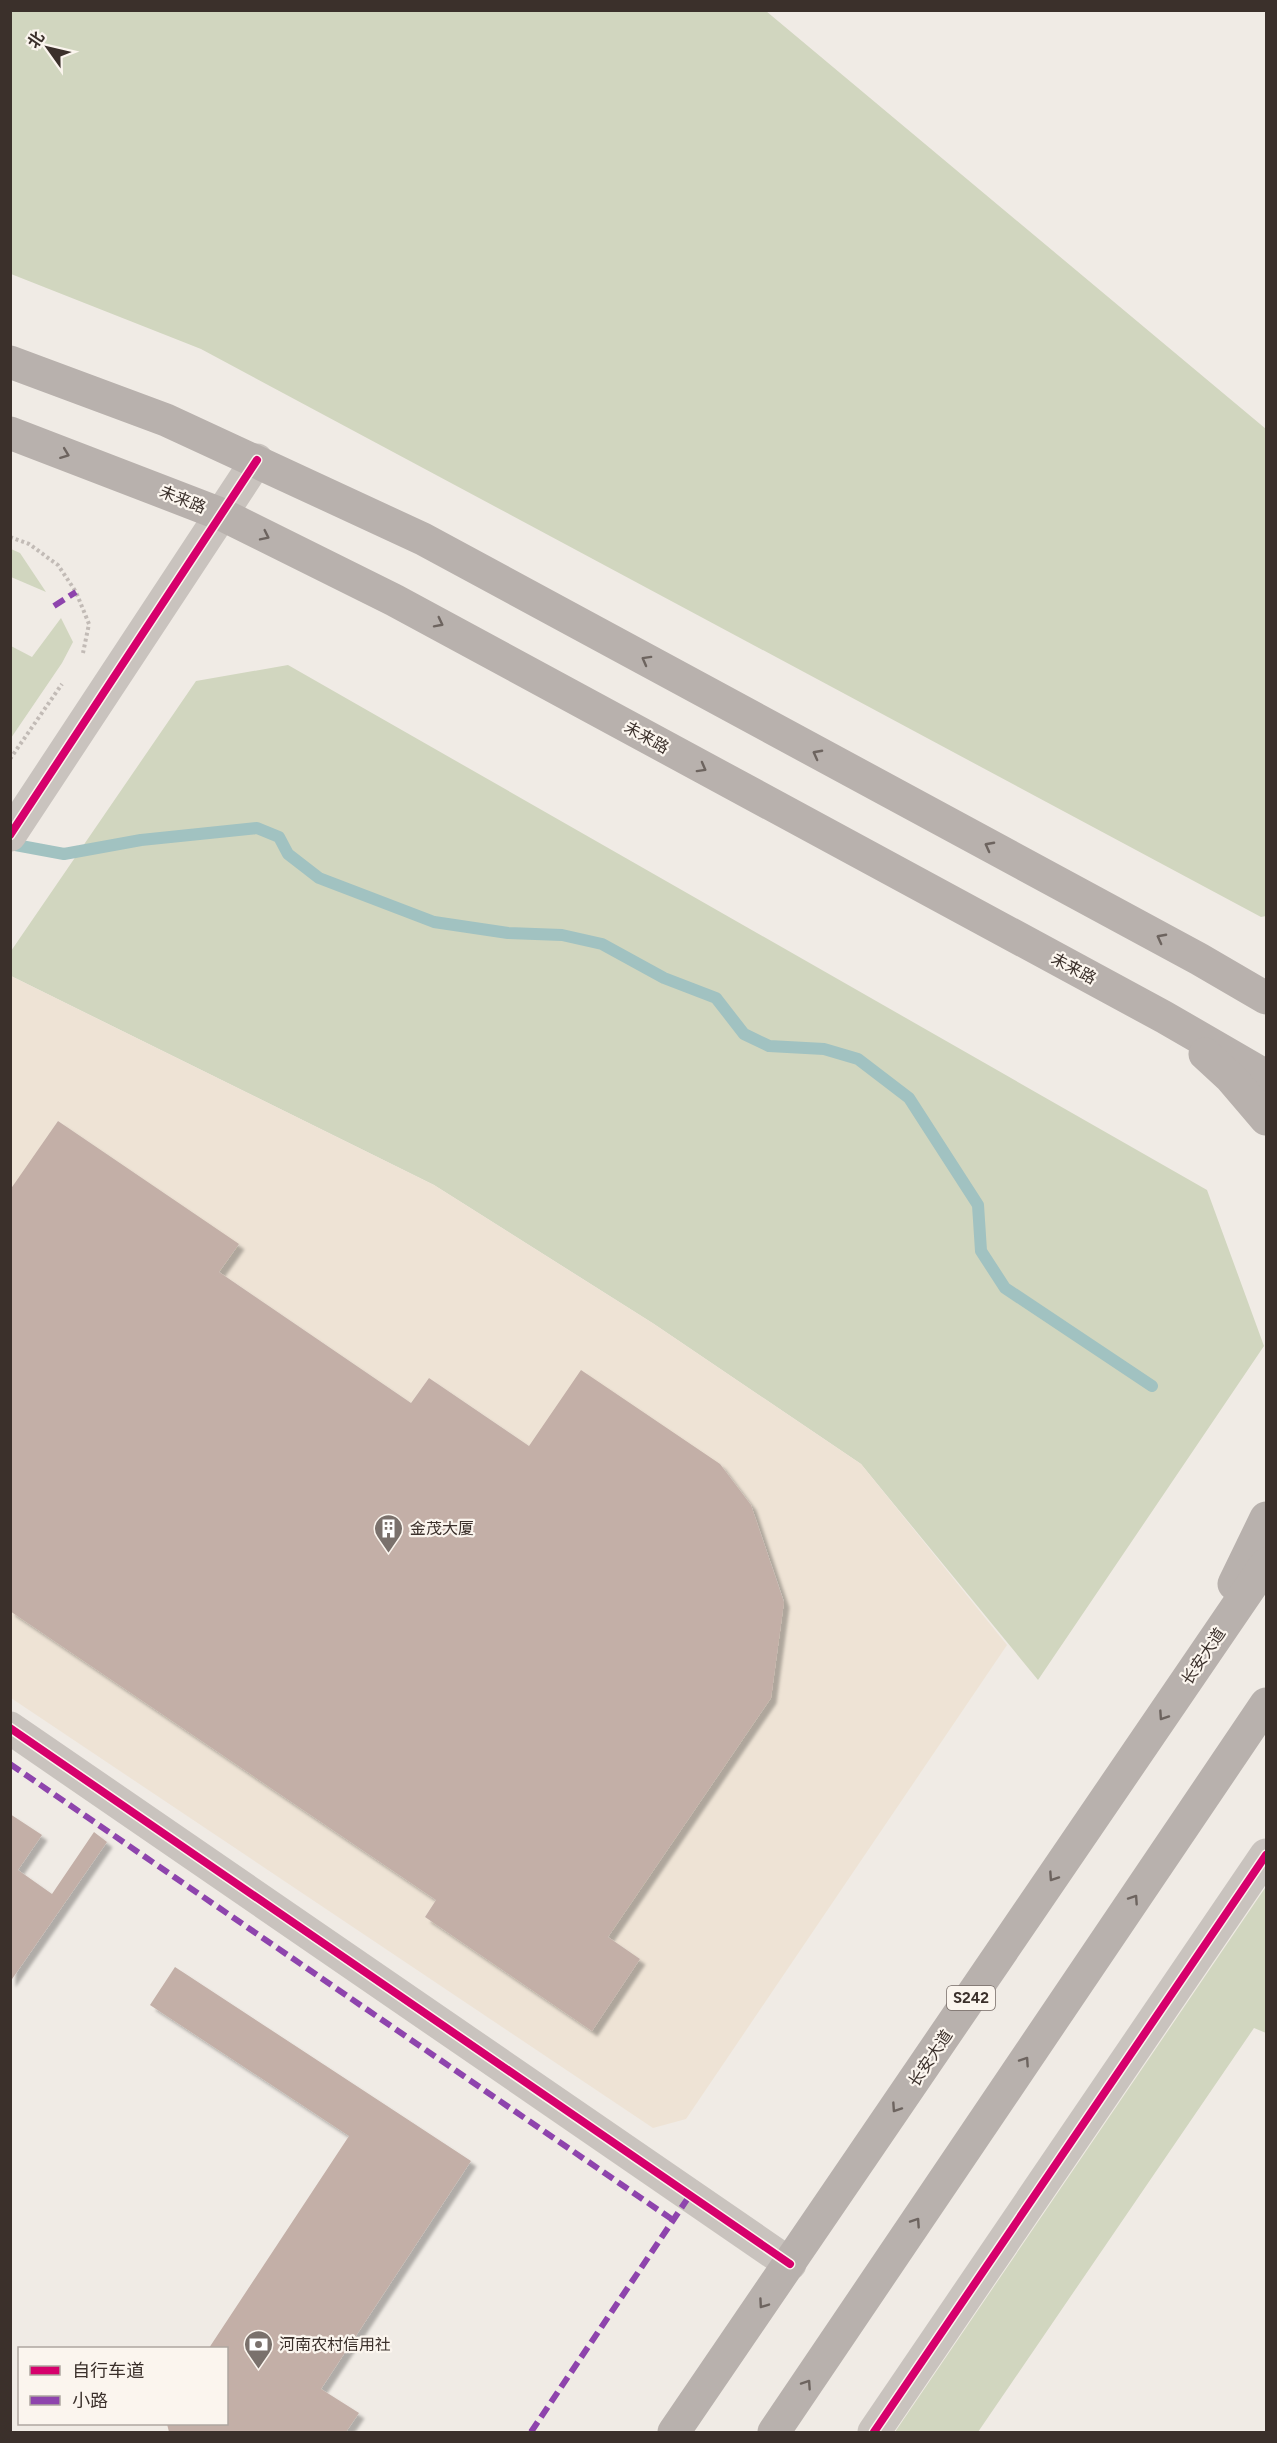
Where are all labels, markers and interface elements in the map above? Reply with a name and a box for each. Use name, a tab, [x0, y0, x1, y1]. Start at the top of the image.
north arrow	[18, 18, 78, 78]
text: 北	[24, 28, 48, 52]
one-way arrow	[59, 447, 70, 459]
street label: 未来路	[157, 482, 209, 517]
one-way arrow	[259, 529, 269, 540]
one-way arrow	[433, 616, 444, 627]
one-way arrow	[642, 656, 652, 667]
street label: 未来路	[621, 717, 672, 757]
one-way arrow	[813, 750, 823, 761]
one-way arrow	[696, 760, 707, 772]
one-way arrow	[985, 842, 995, 853]
one-way arrow	[1156, 934, 1167, 946]
street label: 未来路	[1048, 949, 1099, 988]
building icon: 金茂大厦	[373, 1512, 405, 1554]
place label: 金茂大厦	[410, 1519, 474, 1538]
street label: 长安大道	[1178, 1624, 1229, 1688]
one-way arrow	[1158, 1710, 1170, 1720]
one-way arrow	[1049, 1871, 1060, 1882]
one-way arrow	[1127, 1895, 1138, 1906]
road number: S242	[947, 1986, 995, 2010]
street label: 长安大道	[905, 2026, 956, 2090]
one-way arrow	[1018, 2057, 1029, 2068]
one-way arrow	[892, 2101, 903, 2112]
one-way arrow	[909, 2218, 920, 2229]
one-way arrow	[759, 2297, 770, 2308]
bank icon: 河南农村信用社	[242, 2328, 274, 2370]
place label: 河南农村信用社	[279, 2335, 391, 2354]
legend	[18, 2347, 228, 2425]
text: 自行车道	[72, 2360, 144, 2382]
one-way arrow	[799, 2380, 811, 2390]
text: 小路	[72, 2390, 108, 2412]

